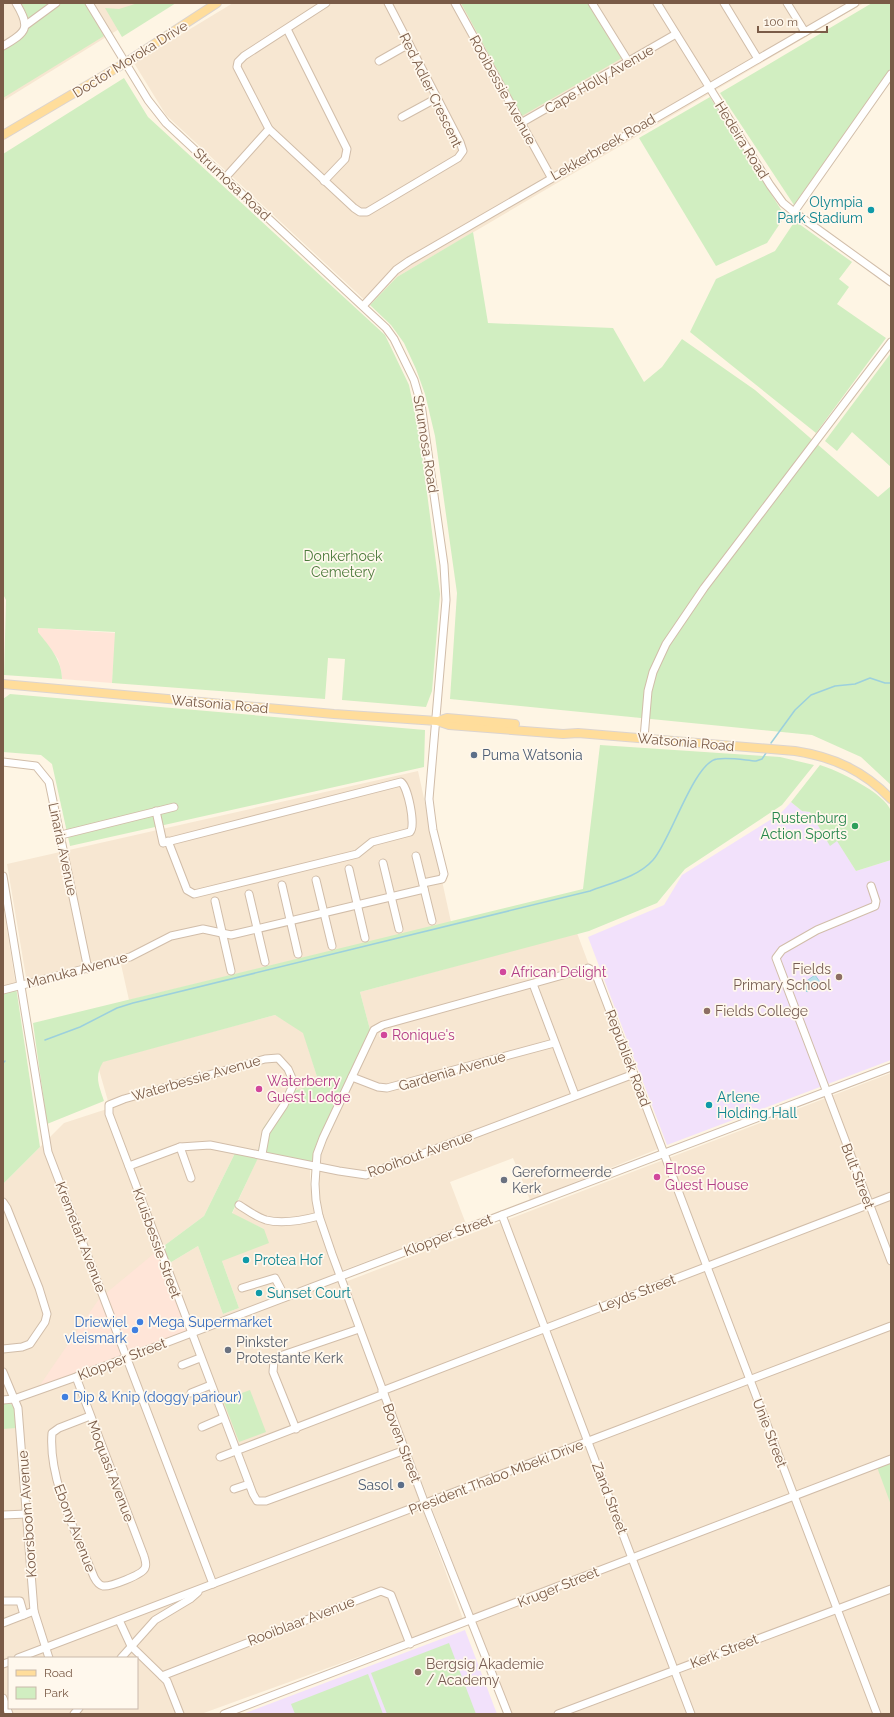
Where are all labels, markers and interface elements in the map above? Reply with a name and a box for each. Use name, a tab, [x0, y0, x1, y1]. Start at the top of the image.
scale bar	[758, 8, 827, 34]
text: 100 m	[764, 15, 798, 29]
street label: Doctor Moroka Drive	[70, 17, 190, 101]
street label: Red Adler Crescent	[396, 30, 466, 150]
street label: Rooibessie Avenue	[466, 33, 540, 147]
street label: Cape Holly Avenue	[542, 41, 656, 117]
street label: Hedeira Road	[712, 98, 772, 182]
street label: Lekkerbreek Road	[548, 111, 658, 183]
street label: Strumosa Road	[190, 144, 274, 224]
place label: Olympia Park Stadium	[777, 194, 863, 226]
marker: Olympia Park Stadium	[866, 205, 876, 215]
street label: Strumosa Road	[410, 394, 442, 494]
park label: Donkerhoek Cemetery	[304, 548, 383, 580]
street label: Watsonia Road	[171, 692, 269, 716]
street label: Watsonia Road	[637, 730, 735, 754]
place label: Puma Watsonia	[482, 747, 583, 763]
marker: Puma Watsonia	[469, 750, 479, 760]
street label: Linaria Avenue	[45, 801, 81, 897]
place label: Rustenburg Action Sports	[760, 810, 847, 842]
marker: Rustenburg Action Sports	[850, 821, 860, 831]
street label: Manuka Avenue	[25, 949, 129, 991]
place label: Fields Primary School	[733, 961, 831, 993]
place label: African Delight	[511, 964, 607, 980]
marker: African Delight	[498, 967, 508, 977]
marker: Fields Primary School	[834, 972, 844, 982]
place label: Fields College	[715, 1003, 808, 1019]
marker: Fields College	[702, 1006, 712, 1016]
street label: Republiek Road	[602, 1007, 654, 1109]
place label: Ronique's	[392, 1027, 455, 1043]
marker: Ronique's	[379, 1030, 389, 1040]
street label: Gardenia Avenue	[397, 1048, 507, 1094]
street label: Waterbessie Avenue	[130, 1052, 262, 1104]
place label: Waterberry Guest Lodge	[267, 1073, 351, 1105]
marker: Waterberry Guest Lodge	[254, 1084, 264, 1094]
place label: Arlene Holding Hall	[717, 1089, 797, 1121]
marker: Arlene Holding Hall	[704, 1100, 714, 1110]
street label: Rooihout Avenue	[365, 1128, 475, 1180]
street label: Bult Street	[838, 1141, 878, 1211]
place label: Elrose Guest House	[665, 1161, 748, 1193]
place label: Gereformeerde Kerk	[512, 1164, 612, 1196]
marker: Elrose Guest House	[652, 1172, 662, 1182]
marker: Gereformeerde Kerk	[499, 1175, 509, 1185]
street label: Kremetart Avenue	[53, 1179, 109, 1295]
street label: Kruisbessie Street	[130, 1186, 184, 1301]
street label: Klopper Street	[401, 1211, 495, 1259]
place label: Protea Hof	[254, 1252, 324, 1268]
marker: Protea Hof	[241, 1255, 251, 1265]
street label: Leyds Street	[596, 1271, 678, 1315]
place label: Sunset Court	[267, 1285, 351, 1301]
marker: Sunset Court	[254, 1288, 264, 1298]
place label: Driewiel vleismark	[65, 1314, 128, 1346]
place label: Mega Supermarket	[148, 1314, 272, 1330]
marker: Mega Supermarket	[135, 1317, 145, 1327]
marker: Driewiel vleismark	[130, 1325, 140, 1335]
place label: Pinkster Protestante Kerk	[236, 1334, 344, 1366]
street label: Klopper Street	[75, 1335, 169, 1383]
marker: Pinkster Protestante Kerk	[223, 1345, 233, 1355]
place label: Dip & Knip (doggy pariour)	[73, 1389, 242, 1405]
marker: Dip & Knip (doggy pariour)	[60, 1392, 70, 1402]
street label: Unie Street	[750, 1396, 791, 1470]
street label: Boven Street	[380, 1401, 425, 1485]
street label: Moquasi Avenue	[84, 1418, 138, 1524]
street label: President Thabo Mbeki Drive	[406, 1436, 586, 1518]
street label: Koorsboom Avenue	[15, 1450, 39, 1578]
street label: Zand Street	[589, 1460, 631, 1536]
place label: Sasol	[358, 1477, 393, 1493]
marker: Sasol	[396, 1480, 406, 1490]
street label: Ebony Avenue	[51, 1482, 99, 1574]
street label: Kruger Street	[515, 1563, 601, 1611]
street label: Rooiblaar Avenue	[245, 1593, 357, 1649]
street label: Kerk Street	[688, 1631, 761, 1671]
place label: Bergsig Akademie / Academy	[426, 1656, 544, 1688]
legend	[8, 1657, 138, 1709]
text: Road	[44, 1666, 73, 1680]
marker: Bergsig Akademie / Academy	[413, 1667, 423, 1677]
text: Park	[44, 1686, 69, 1700]

